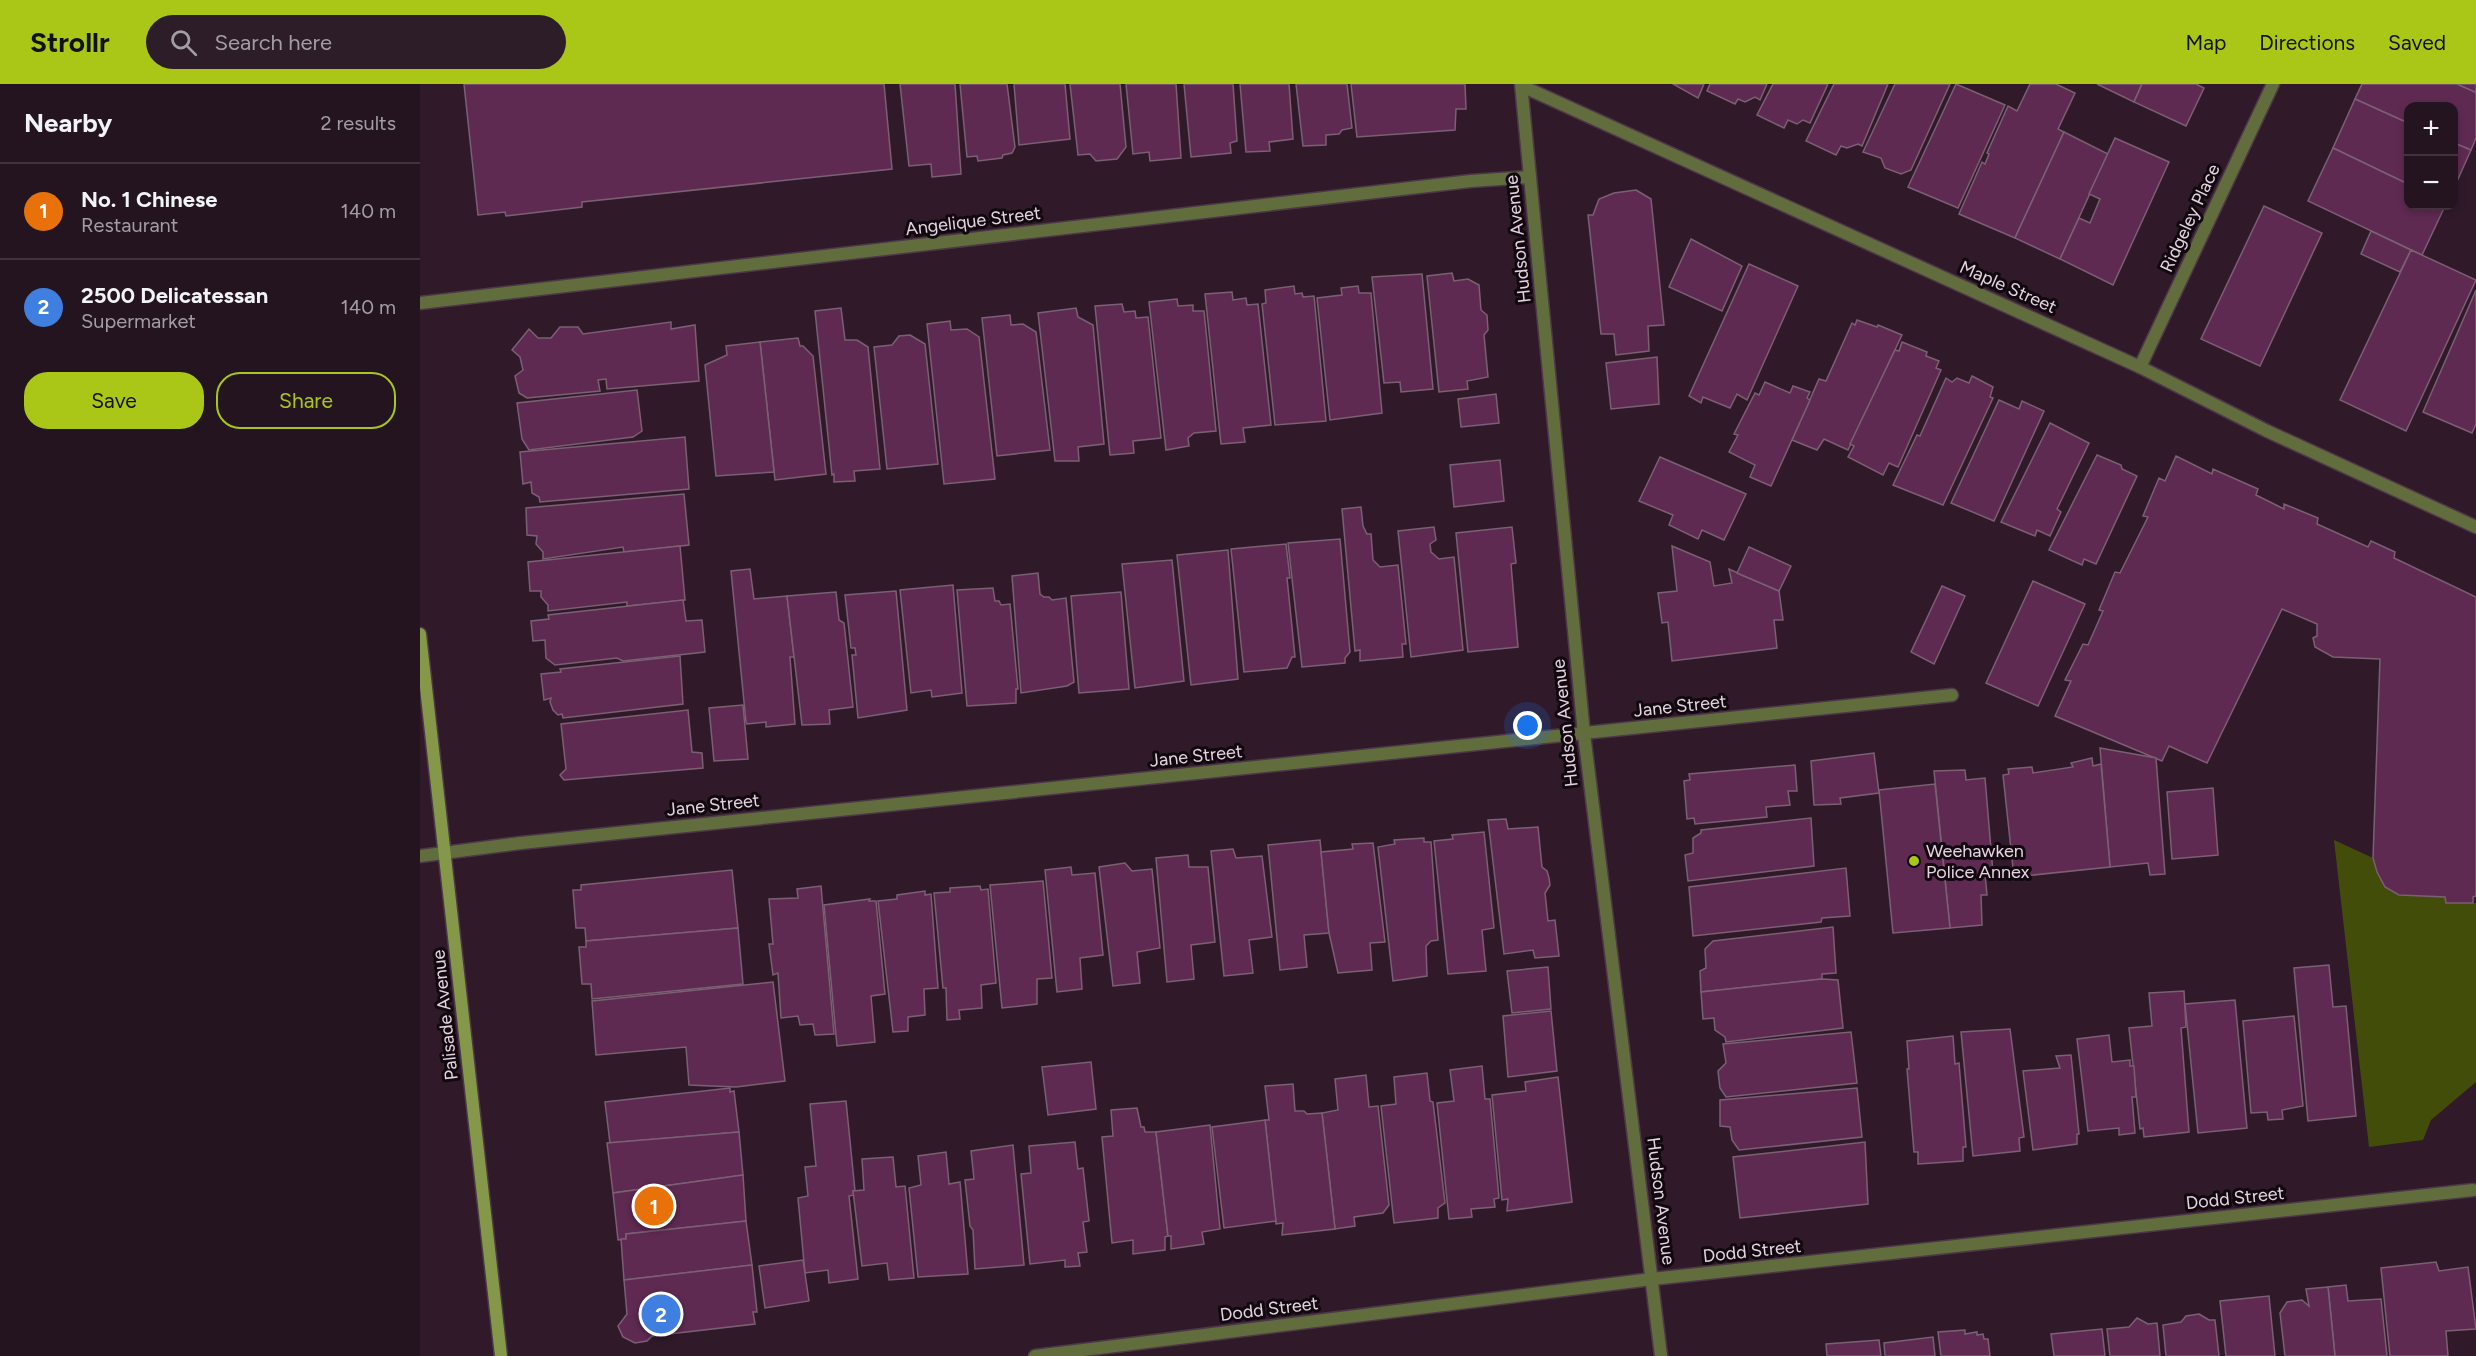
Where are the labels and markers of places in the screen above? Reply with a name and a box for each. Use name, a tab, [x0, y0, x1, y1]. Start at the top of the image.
place label: Weehawken Police Annex	[1926, 840, 2030, 883]
marker: Weehawken Police Annex	[1907, 854, 1921, 868]
pin: 1	[634, 1184, 674, 1228]
pin: 2	[642, 1292, 680, 1336]

